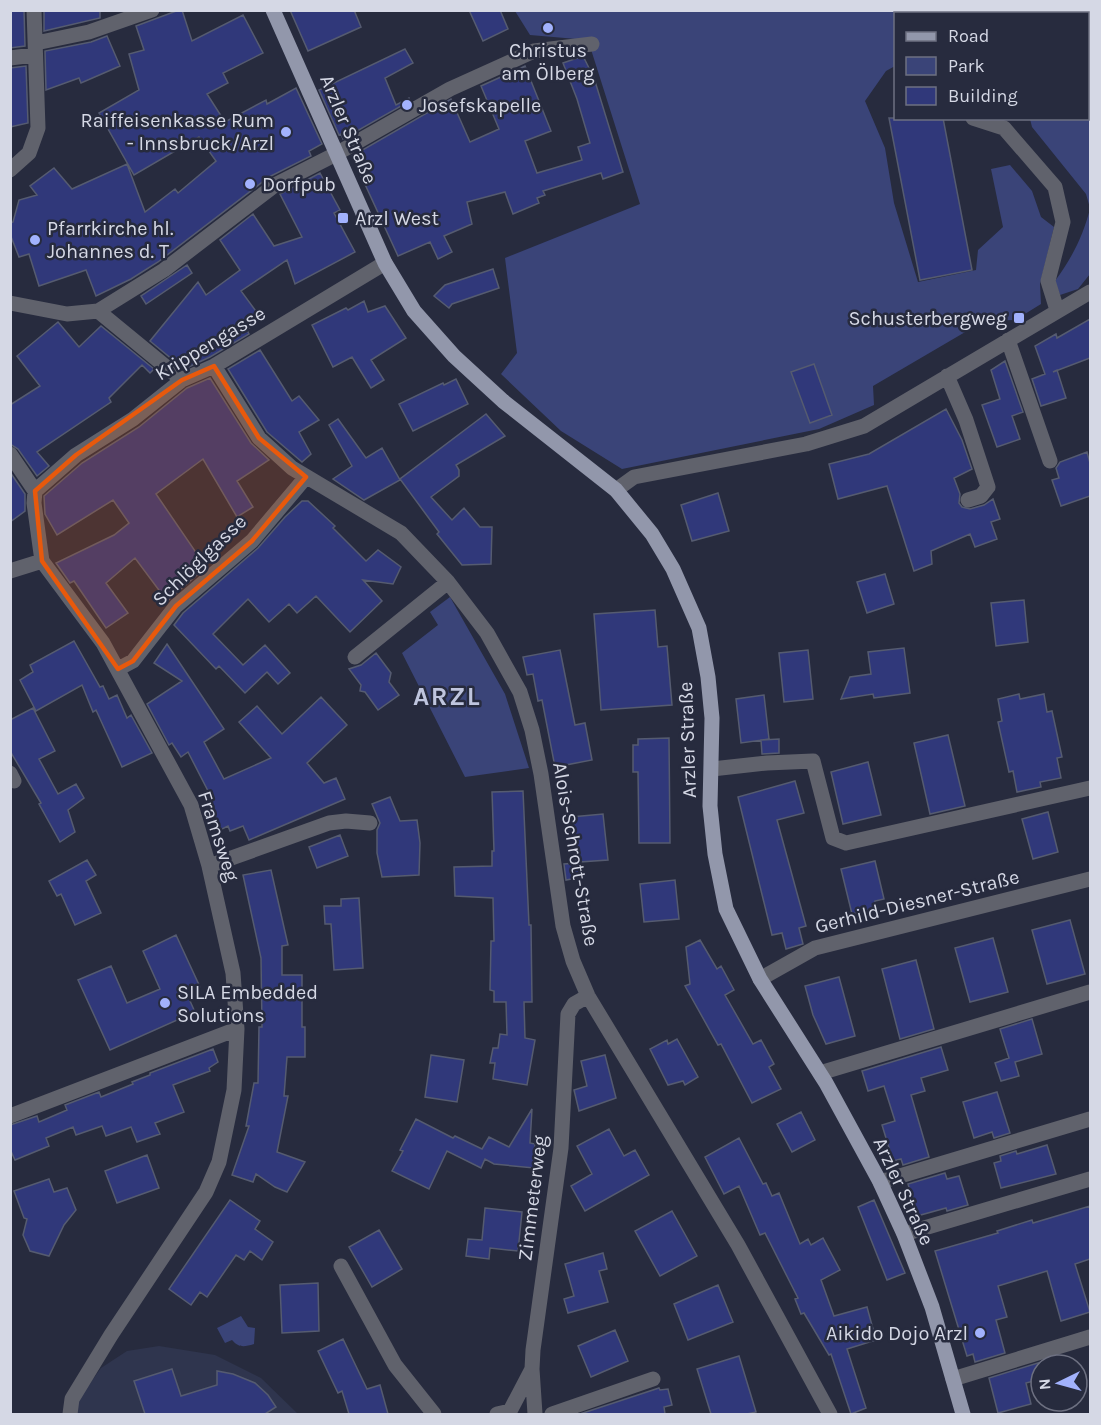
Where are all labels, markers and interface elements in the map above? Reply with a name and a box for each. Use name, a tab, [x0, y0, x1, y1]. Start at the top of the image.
legend	[894, 12, 1089, 120]
marker: Christus am Ölberg	[541, 21, 555, 35]
text: Road	[948, 25, 989, 47]
place label: Christus am Ölberg	[501, 39, 595, 85]
text: Park	[948, 55, 985, 77]
street label: Arzler Straße	[315, 71, 382, 187]
text: Building	[948, 85, 1018, 107]
place label: Josefskapelle	[419, 94, 541, 117]
marker: Josefskapelle	[400, 98, 414, 112]
place label: Raiffeisenkasse Rum - Innsbruck/Arzl	[81, 109, 274, 155]
marker: Raiffeisenkasse Rum - Innsbruck/Arzl	[279, 125, 293, 139]
place label: Dorfpub	[262, 173, 336, 196]
marker: Dorfpub	[243, 177, 257, 191]
place label: Arzl West	[355, 207, 440, 230]
marker: Arzl West	[336, 211, 350, 225]
place label: Pfarrkirche hl. Johannes d. T	[47, 217, 174, 263]
marker: Pfarrkirche hl. Johannes d. T	[28, 233, 42, 247]
street label: Krippengasse	[151, 301, 270, 385]
place label: Schusterbergweg	[849, 307, 1007, 330]
marker: Schusterbergweg	[1012, 311, 1026, 325]
street label: Schlöglgasse	[148, 510, 251, 611]
district label: ARZL	[413, 681, 481, 712]
street label: Arzler Straße	[674, 681, 701, 799]
street label: Alois-Schrott-Straße	[548, 760, 603, 948]
street label: Framsweg	[193, 788, 244, 884]
street label: Gerhild-Diesner-Straße	[813, 865, 1022, 938]
place label: SILA Embedded Solutions	[177, 981, 318, 1027]
marker: SILA Embedded Solutions	[158, 996, 172, 1010]
street label: Zimmeterweg	[513, 1134, 552, 1262]
street label: Arzler Straße	[869, 1134, 939, 1249]
place label: Aikido Dojo Arzl	[826, 1322, 968, 1345]
marker: Aikido Dojo Arzl	[973, 1326, 987, 1340]
north arrow	[1029, 1353, 1089, 1413]
text: N	[1035, 1378, 1055, 1391]

